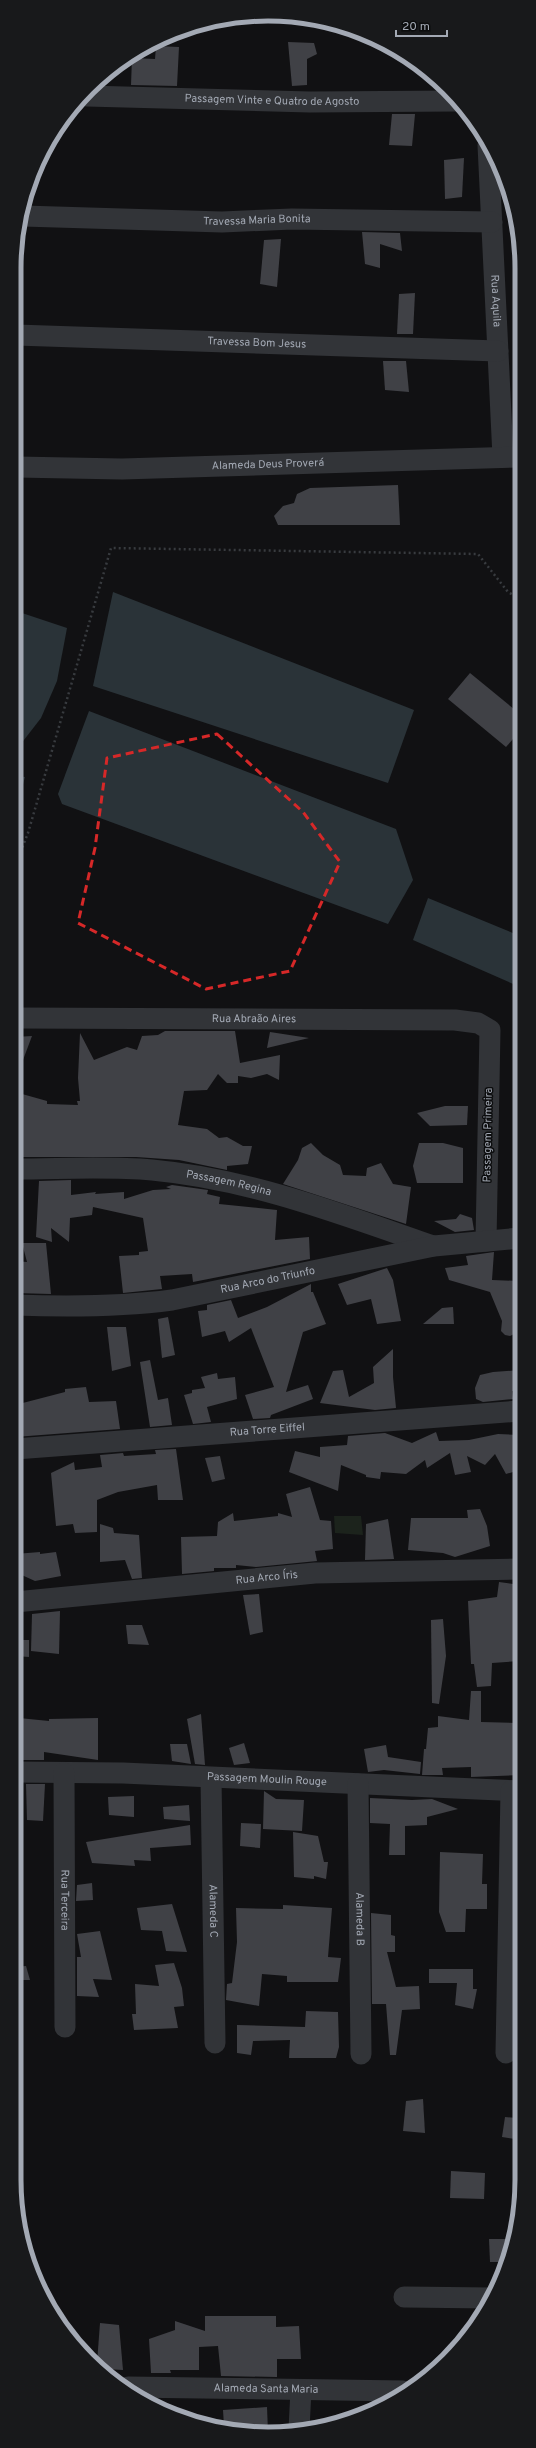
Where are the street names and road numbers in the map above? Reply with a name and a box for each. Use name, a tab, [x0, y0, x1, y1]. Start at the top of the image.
street label: Passagem Vinte e Quatro de Agosto	[184, 92, 359, 109]
street label: Travessa Maria Bonita	[203, 212, 311, 229]
street label: Rua Aquila	[487, 274, 504, 328]
street label: Travessa Bom Jesus	[207, 334, 307, 352]
street label: Alameda Deus Proverá	[211, 456, 325, 473]
street label: Rua Abraão Aires	[212, 1012, 296, 1026]
street label: Passagem Primeira	[480, 1087, 496, 1182]
street label: Passagem Regina	[185, 1167, 273, 1199]
street label: Rua Arco do Triunfo	[219, 1264, 316, 1297]
street label: Rua Torre Eiffel	[229, 1420, 305, 1440]
street label: Rua Arco Íris	[235, 1568, 299, 1588]
street label: Passagem Moulin Rouge	[207, 1770, 327, 1789]
street label: Rua Terceira	[57, 1869, 72, 1931]
street label: Alameda C	[206, 1884, 220, 1938]
street label: Alameda B	[352, 1892, 367, 1946]
street label: Alameda Santa Maria	[213, 2381, 319, 2397]

